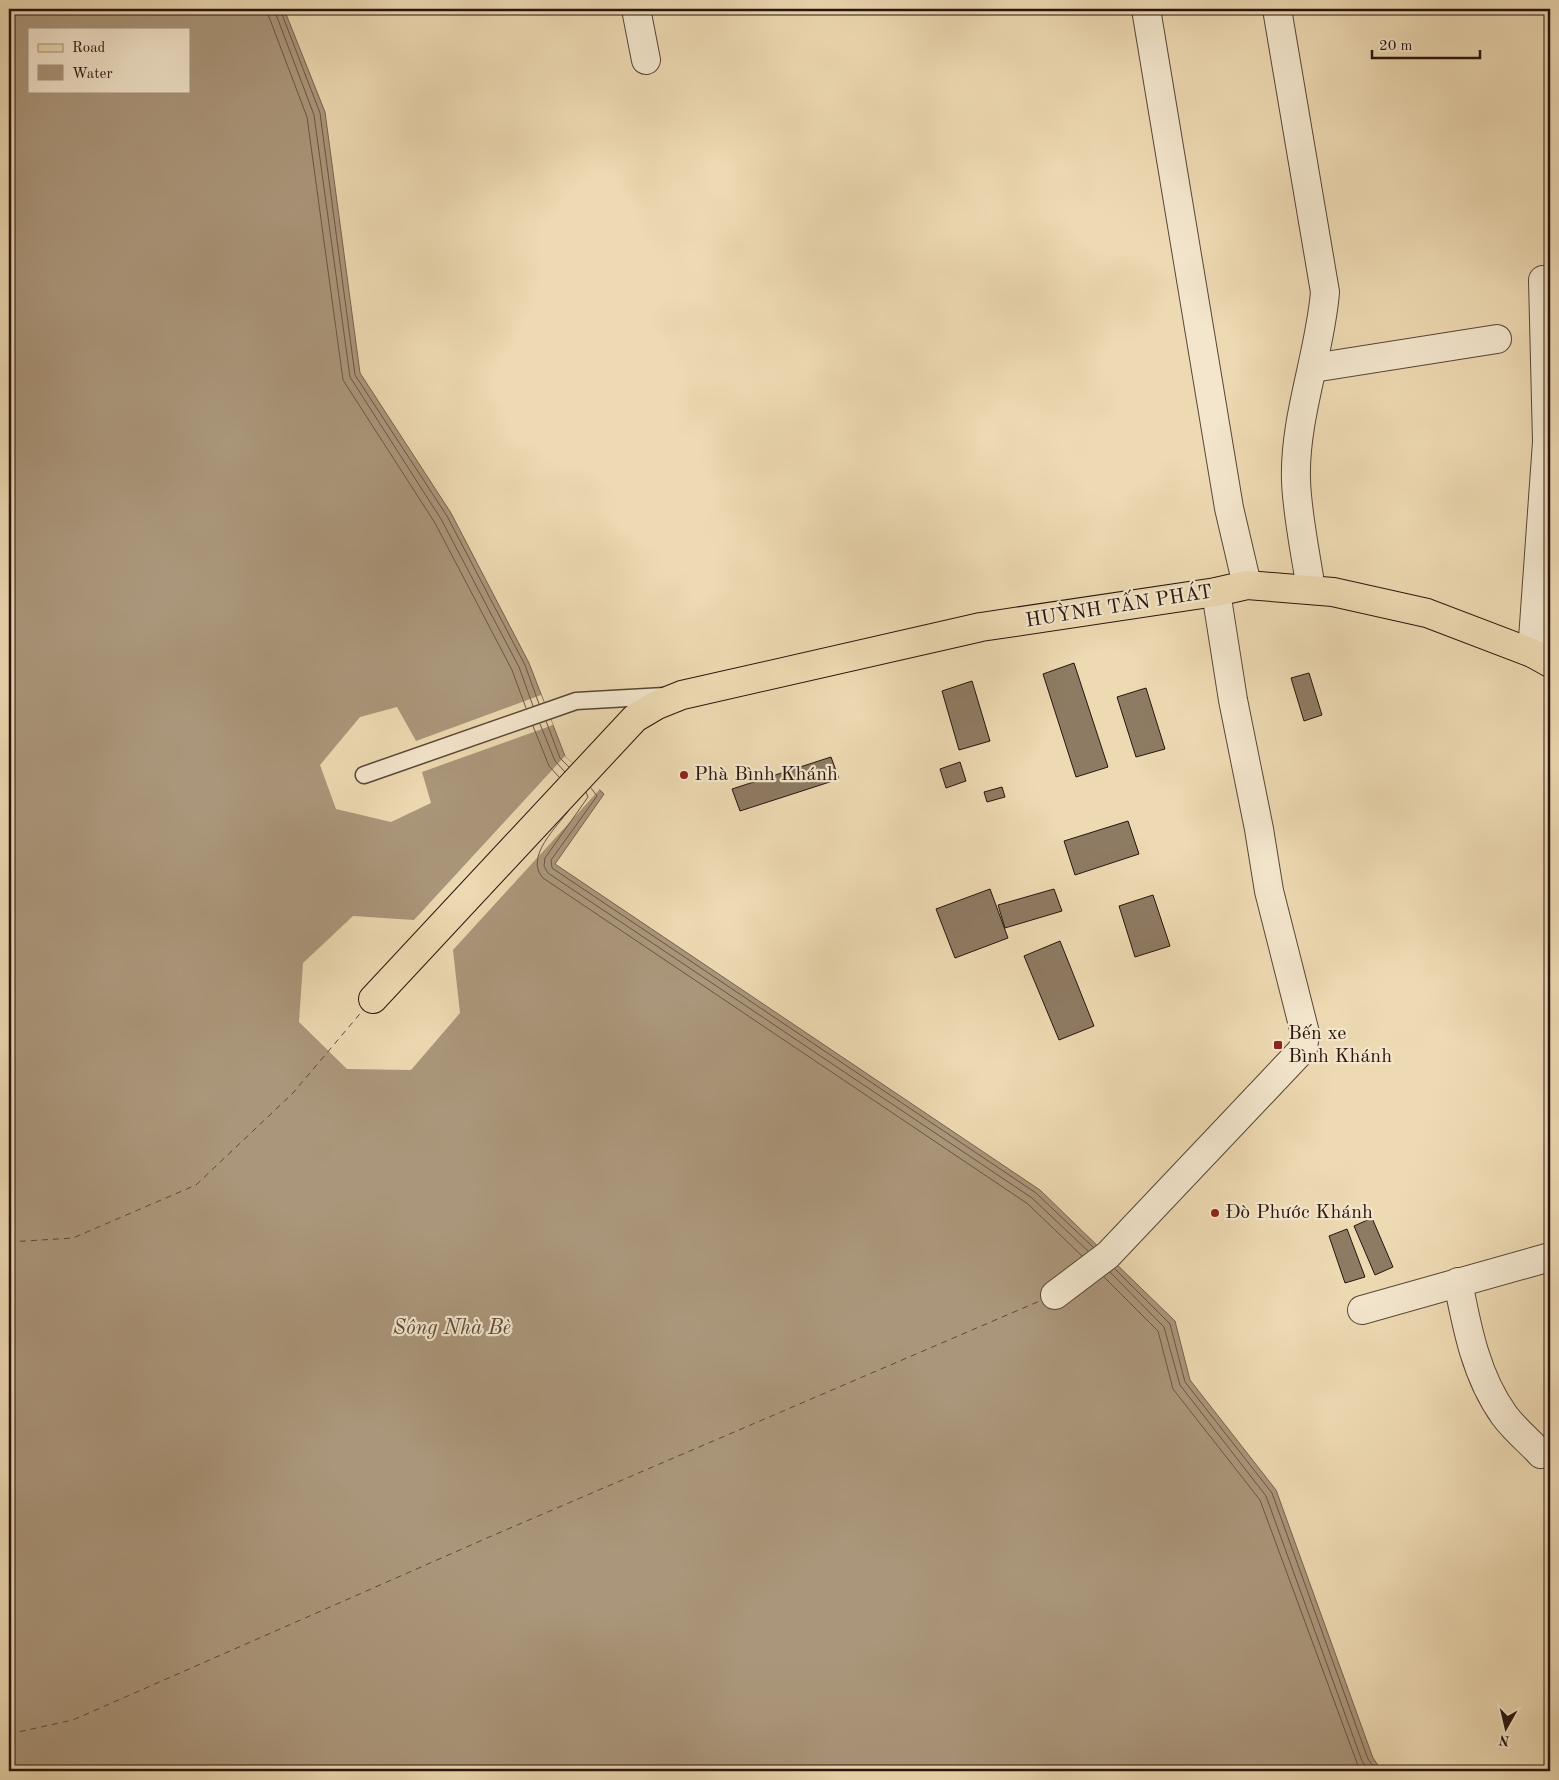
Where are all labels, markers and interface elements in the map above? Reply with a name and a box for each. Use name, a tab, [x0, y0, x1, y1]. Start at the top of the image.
legend	[28, 28, 190, 92]
scale bar	[1372, 28, 1479, 60]
text: 20 m	[1379, 39, 1413, 54]
text: Road	[72, 41, 106, 56]
text: Water	[72, 67, 113, 82]
street label: HUỲNH TẤN PHÁT	[1023, 577, 1214, 632]
place label: Phà Bình Khánh	[694, 765, 838, 785]
marker: Phà Bình Khánh	[678, 769, 690, 781]
place label: Bến xe Bình Khánh	[1288, 1024, 1392, 1067]
marker: Bến xe Bình Khánh	[1272, 1039, 1284, 1051]
place label: Đò Phước Khánh	[1225, 1203, 1373, 1223]
marker: Đò Phước Khánh	[1209, 1207, 1221, 1219]
water label: Sông Nhà Bè	[393, 1318, 511, 1339]
north arrow	[1482, 1702, 1532, 1752]
text: N	[1498, 1732, 1511, 1748]

